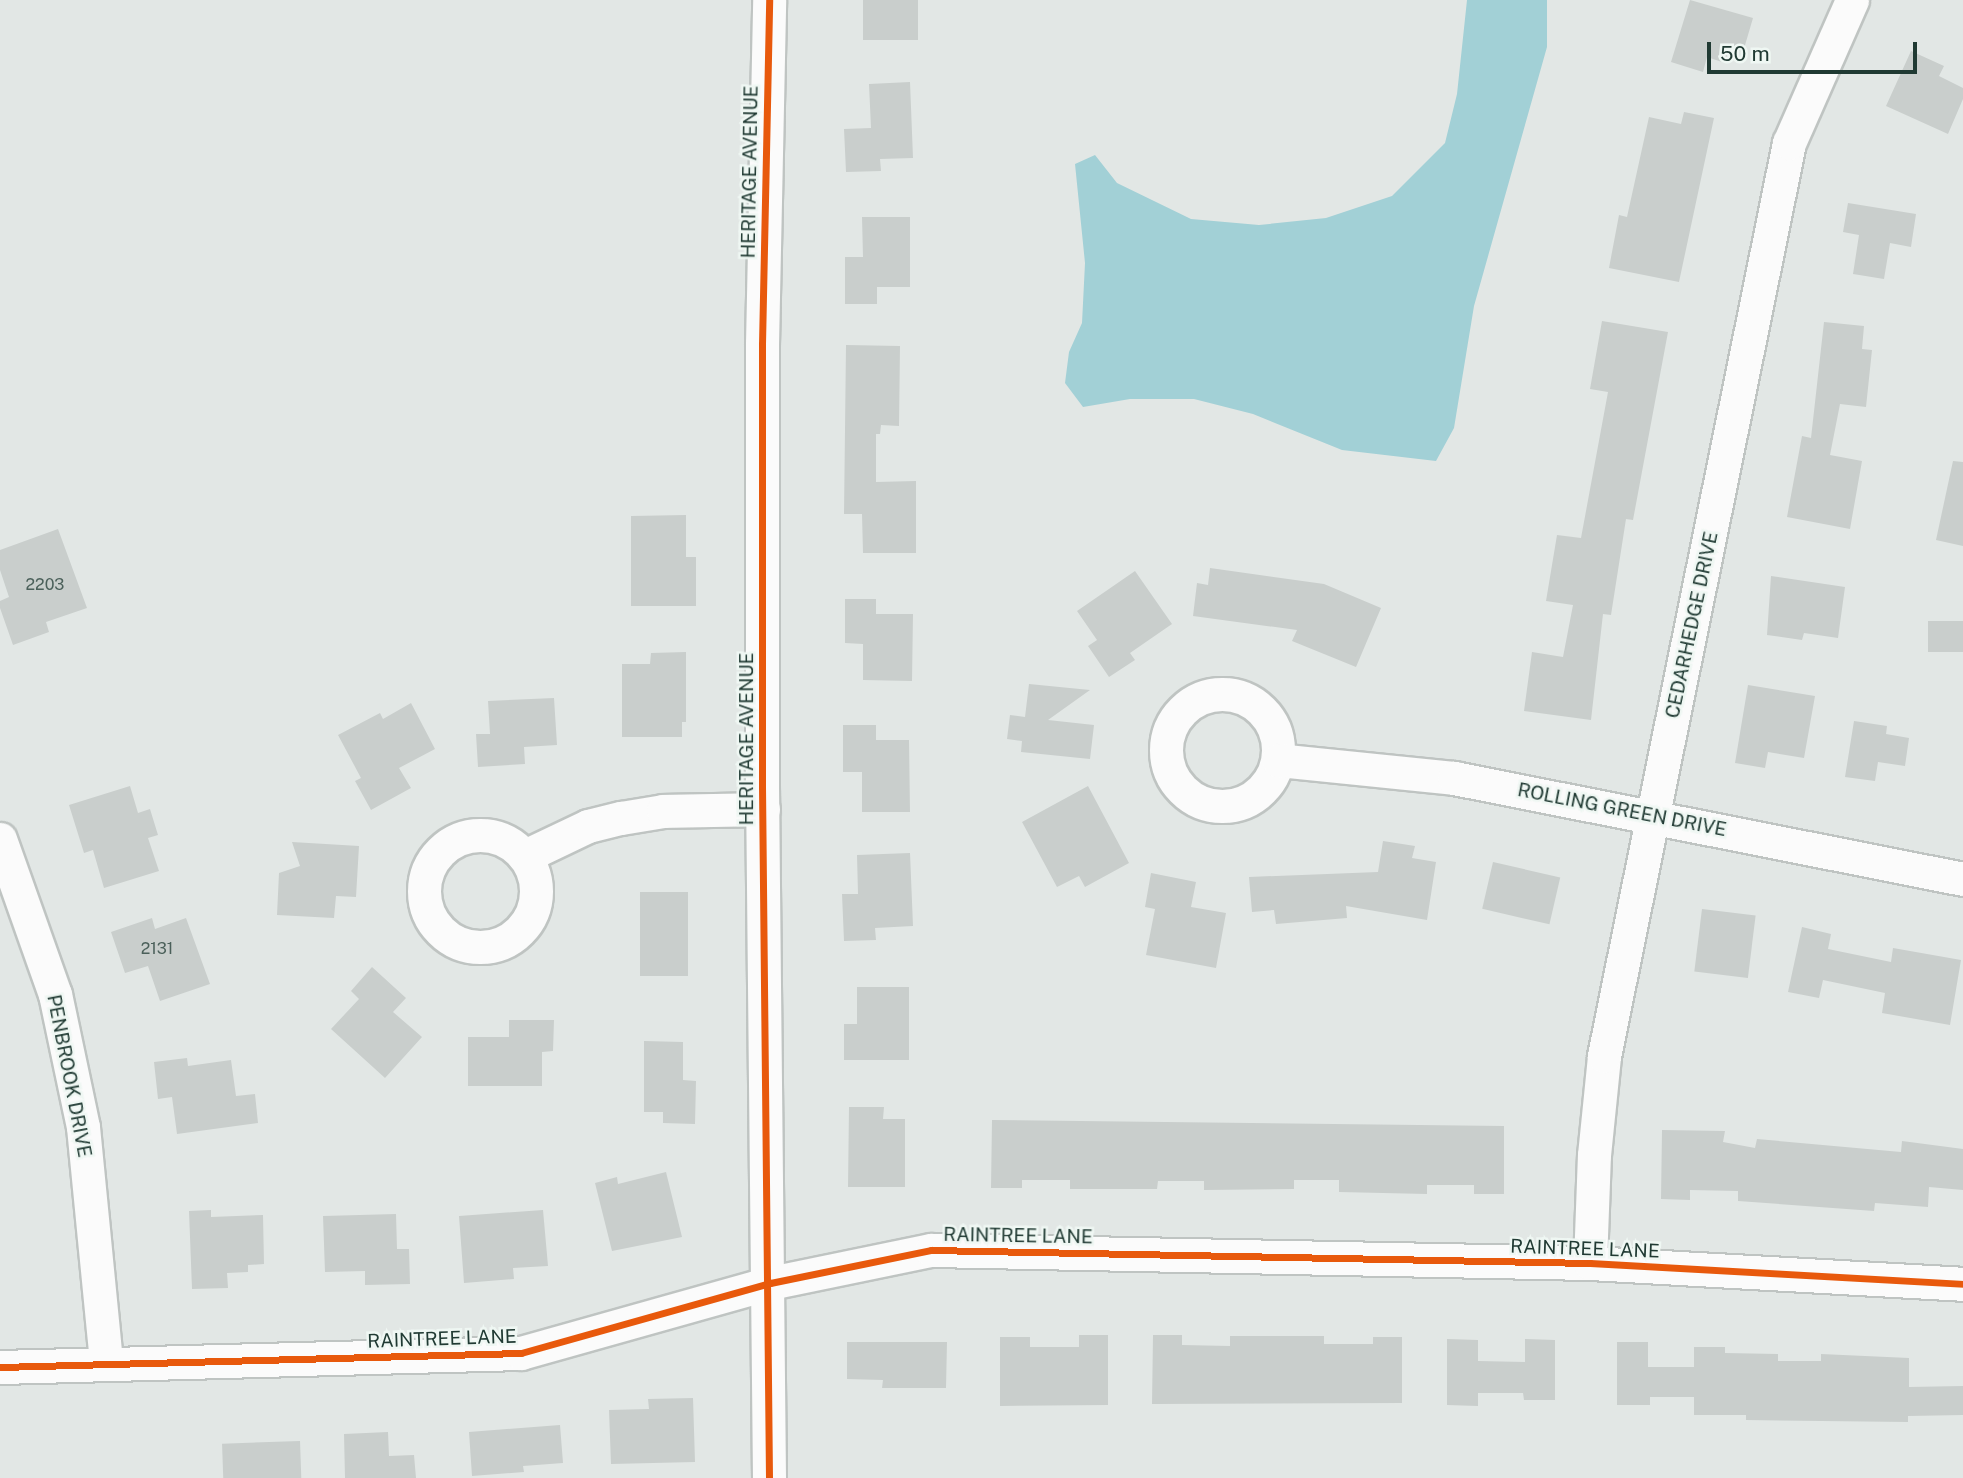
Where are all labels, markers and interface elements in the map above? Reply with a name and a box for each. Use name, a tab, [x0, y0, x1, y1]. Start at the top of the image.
scale bar	[1711, 28, 1921, 72]
text: 50 m	[1720, 41, 1770, 66]
street label: HERITAGE AVENUE	[737, 85, 763, 259]
street label: CEDARHEDGE DRIVE	[1661, 530, 1723, 720]
house number: 2203	[26, 575, 64, 595]
street label: HERITAGE AVENUE	[736, 653, 758, 825]
street label: ROLLING GREEN DRIVE	[1516, 779, 1728, 841]
house number: 2131	[141, 939, 173, 959]
street label: PENBROOK DRIVE	[42, 993, 96, 1159]
street label: RAINTREE LANE	[943, 1223, 1093, 1249]
street label: RAINTREE LANE	[1510, 1235, 1660, 1263]
street label: RAINTREE LANE	[367, 1325, 517, 1353]

